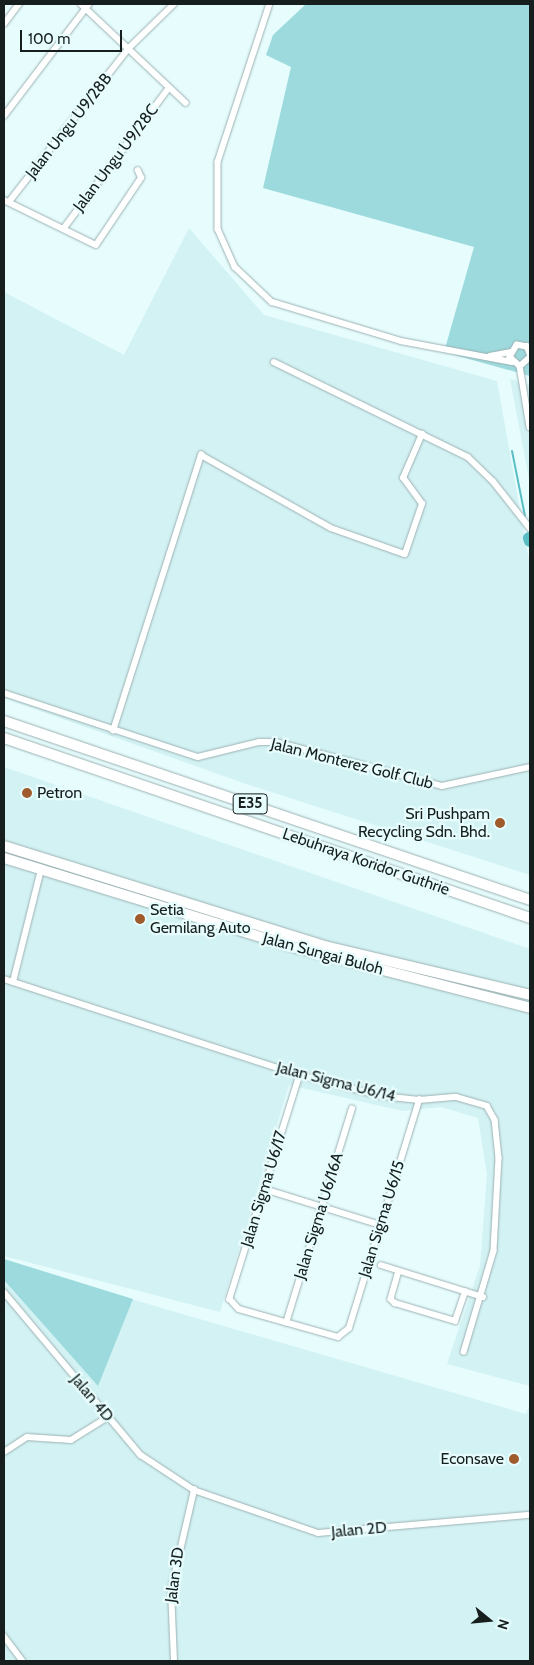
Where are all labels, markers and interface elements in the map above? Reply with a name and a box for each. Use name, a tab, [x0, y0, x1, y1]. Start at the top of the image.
scale bar	[22, 20, 125, 52]
text: 100 m	[28, 30, 70, 48]
street label: Jalan Ungu U9/28B	[22, 69, 116, 183]
street label: Jalan Ungu U9/28C	[69, 101, 163, 215]
street label: Jalan Monterez Golf Club	[269, 735, 435, 793]
place label: Petron	[37, 783, 82, 803]
marker: Petron	[21, 787, 33, 799]
road number: E35	[232, 792, 268, 816]
place label: Sri Pushpam Recycling Sdn. Bhd.	[358, 804, 490, 842]
marker: Sri Pushpam Recycling Sdn. Bhd.	[494, 817, 506, 829]
street label: Lebuhraya Koridor Guthrie	[280, 824, 452, 900]
place label: Setia Gemilang Auto	[150, 900, 250, 938]
marker: Setia Gemilang Auto	[134, 913, 146, 925]
street label: Jalan Sungai Buloh	[261, 929, 385, 979]
street label: Jalan Sigma U6/14	[275, 1058, 397, 1106]
street label: Jalan Sigma U6/17	[237, 1129, 291, 1249]
street label: Jalan Sigma U6/16A	[291, 1150, 347, 1282]
street label: Jalan Sigma U6/15	[355, 1158, 409, 1280]
street label: Jalan 4D	[66, 1370, 118, 1426]
place label: Econsave	[441, 1449, 504, 1469]
marker: Econsave	[508, 1453, 520, 1465]
street label: Jalan 2D	[330, 1518, 388, 1542]
street label: Jalan 3D	[162, 1546, 188, 1604]
north arrow	[464, 1595, 514, 1645]
text: N	[493, 1617, 513, 1632]

